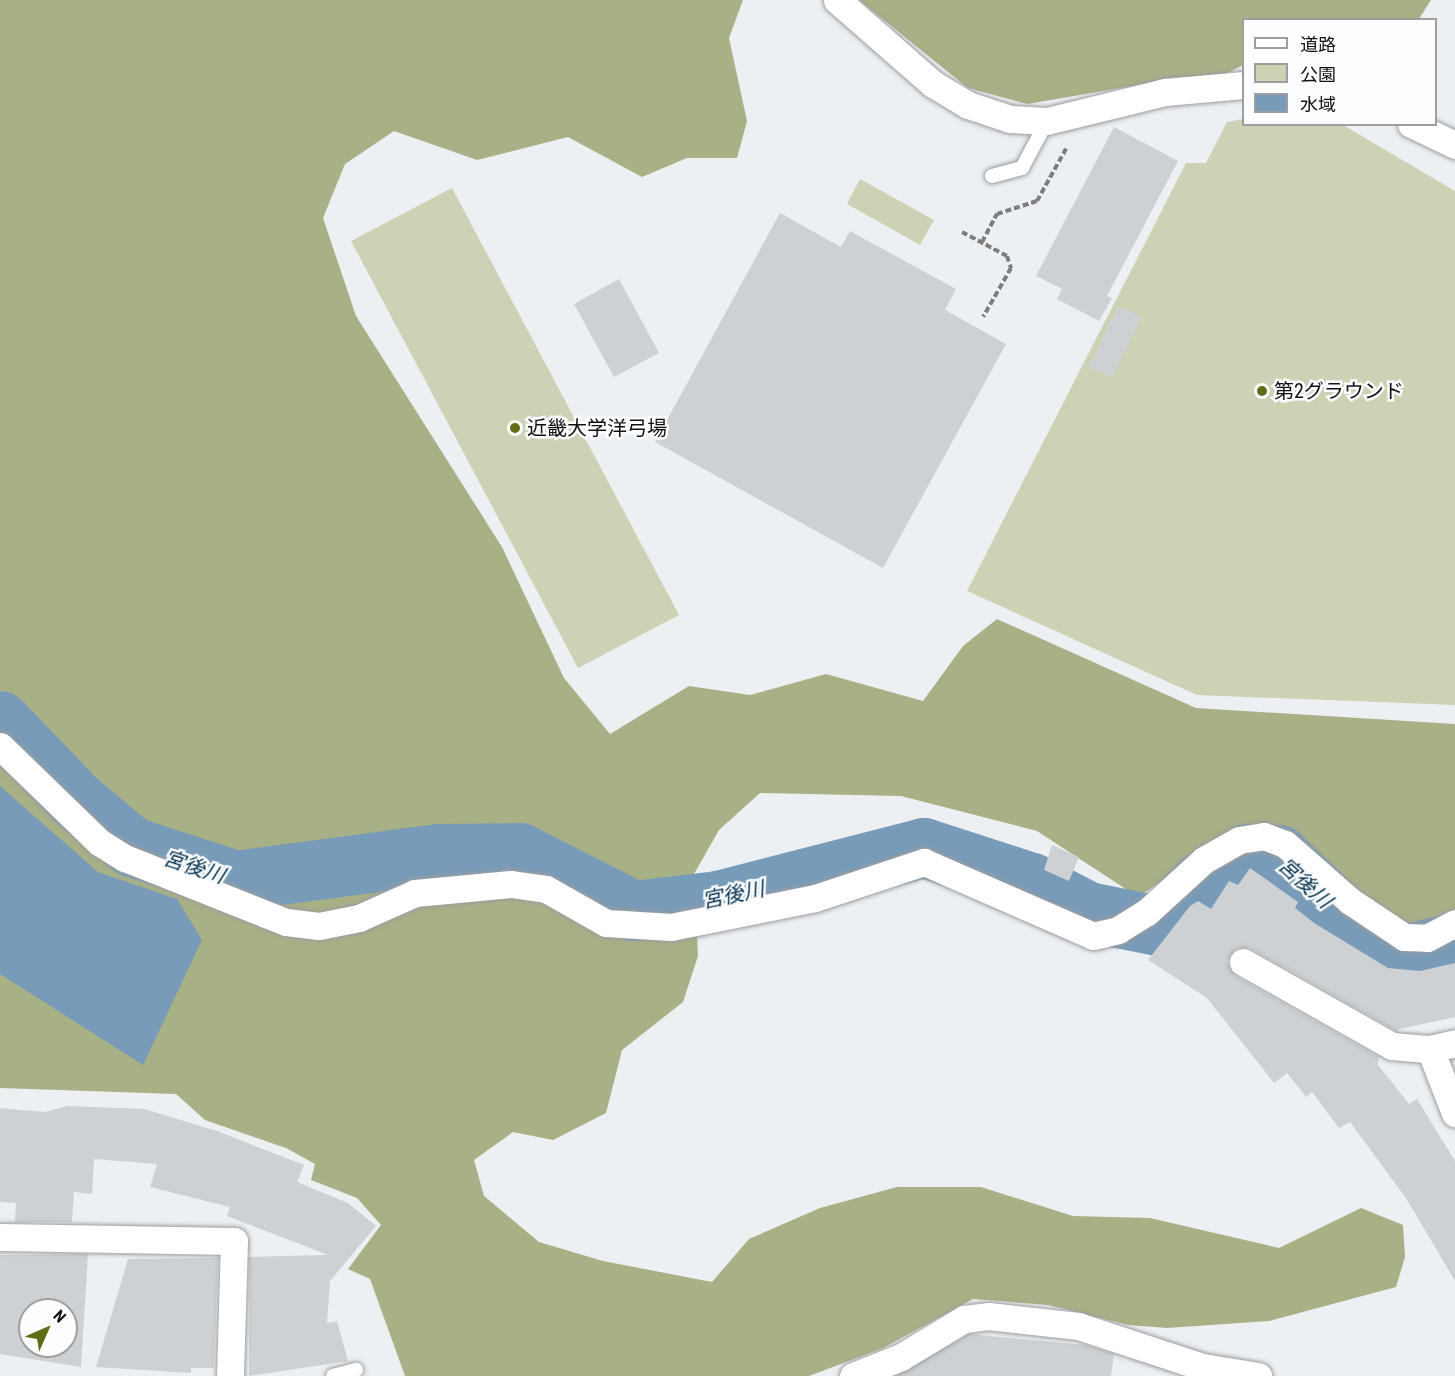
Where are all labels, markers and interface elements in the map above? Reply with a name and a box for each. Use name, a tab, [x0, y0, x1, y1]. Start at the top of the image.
legend	[1242, 18, 1437, 126]
text: 道路	[1300, 34, 1336, 55]
text: 公園	[1300, 64, 1336, 85]
text: 水域	[1300, 94, 1336, 115]
place label: 第2グラウンド	[1274, 379, 1404, 403]
marker: 第2グラウンド	[1255, 384, 1269, 398]
place label: 近畿大学洋弓場	[527, 416, 667, 440]
marker: 近畿大学洋弓場	[508, 421, 522, 435]
water label: 宮後川	[160, 845, 228, 889]
water label: 宮後川	[1273, 853, 1337, 913]
water label: 宮後川	[700, 876, 766, 914]
north arrow	[18, 1298, 78, 1358]
text: N	[49, 1306, 70, 1327]

